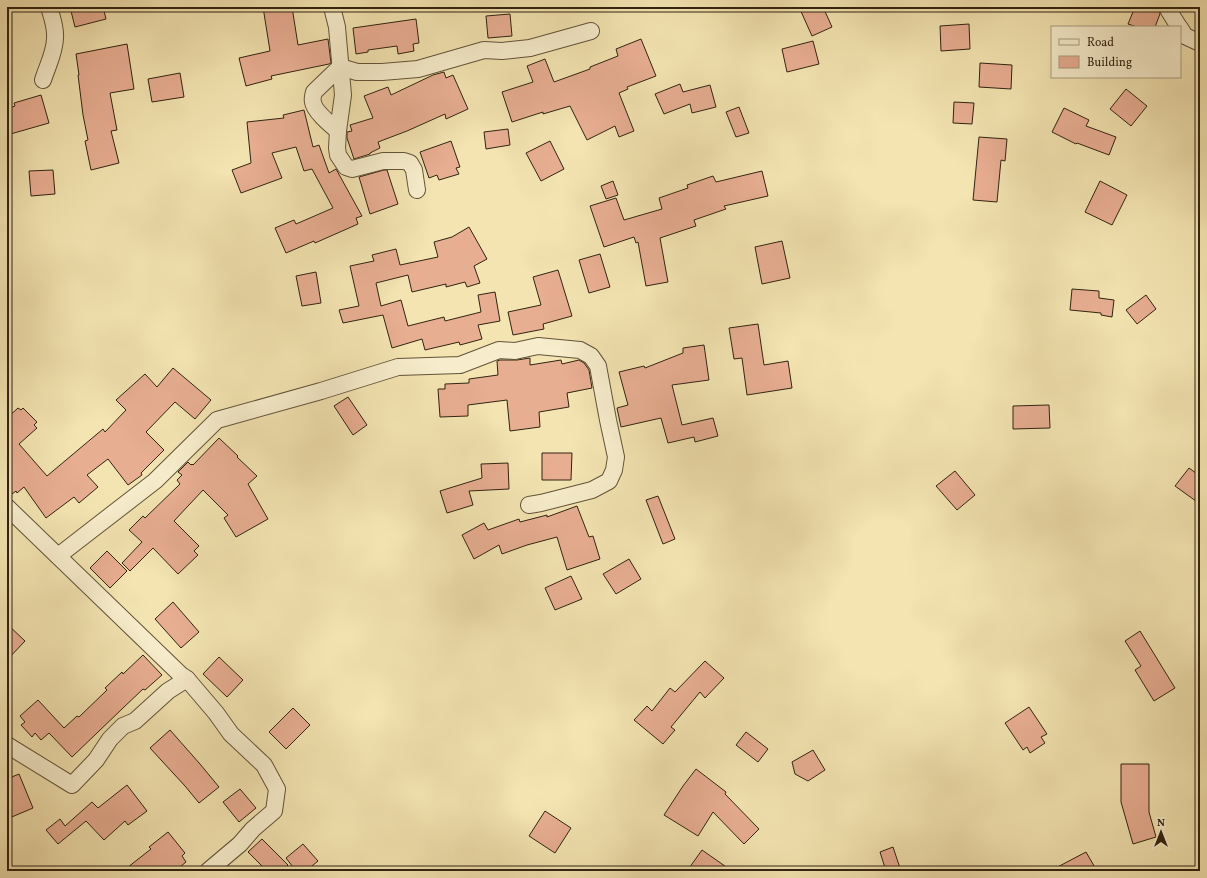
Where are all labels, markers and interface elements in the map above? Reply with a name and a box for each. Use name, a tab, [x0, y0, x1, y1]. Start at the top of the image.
legend	[1051, 26, 1181, 78]
text: Road	[1087, 35, 1114, 51]
text: Building	[1087, 55, 1132, 71]
north arrow	[1141, 812, 1181, 852]
text: N	[1157, 816, 1165, 831]

